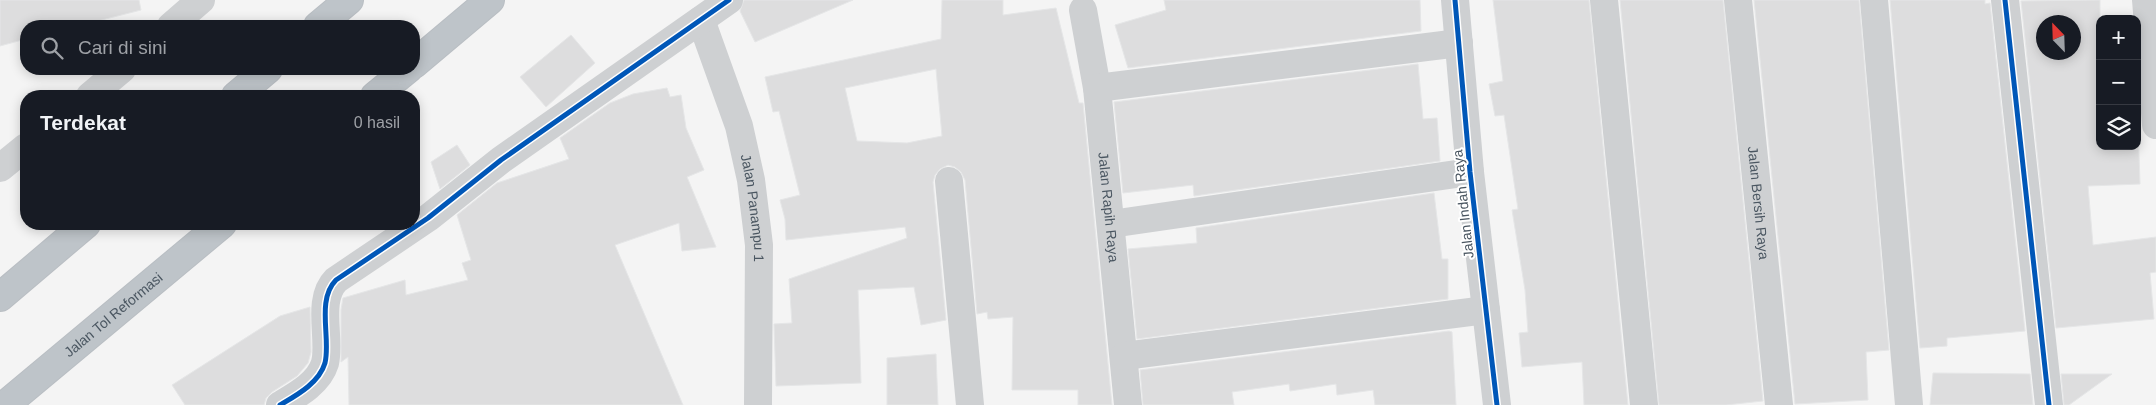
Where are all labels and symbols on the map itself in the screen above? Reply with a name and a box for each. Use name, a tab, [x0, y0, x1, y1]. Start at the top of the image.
north arrow	[2036, 15, 2081, 60]
street label: Jalan Bersih Raya	[1745, 146, 1772, 261]
street label: Jalan Indah Raya	[1449, 149, 1477, 259]
street label: Jalan Rapih Raya	[1095, 151, 1122, 263]
street label: Jalan Panampu 1	[737, 152, 767, 262]
street label: Jalan Tol Reformasi	[61, 269, 166, 360]

